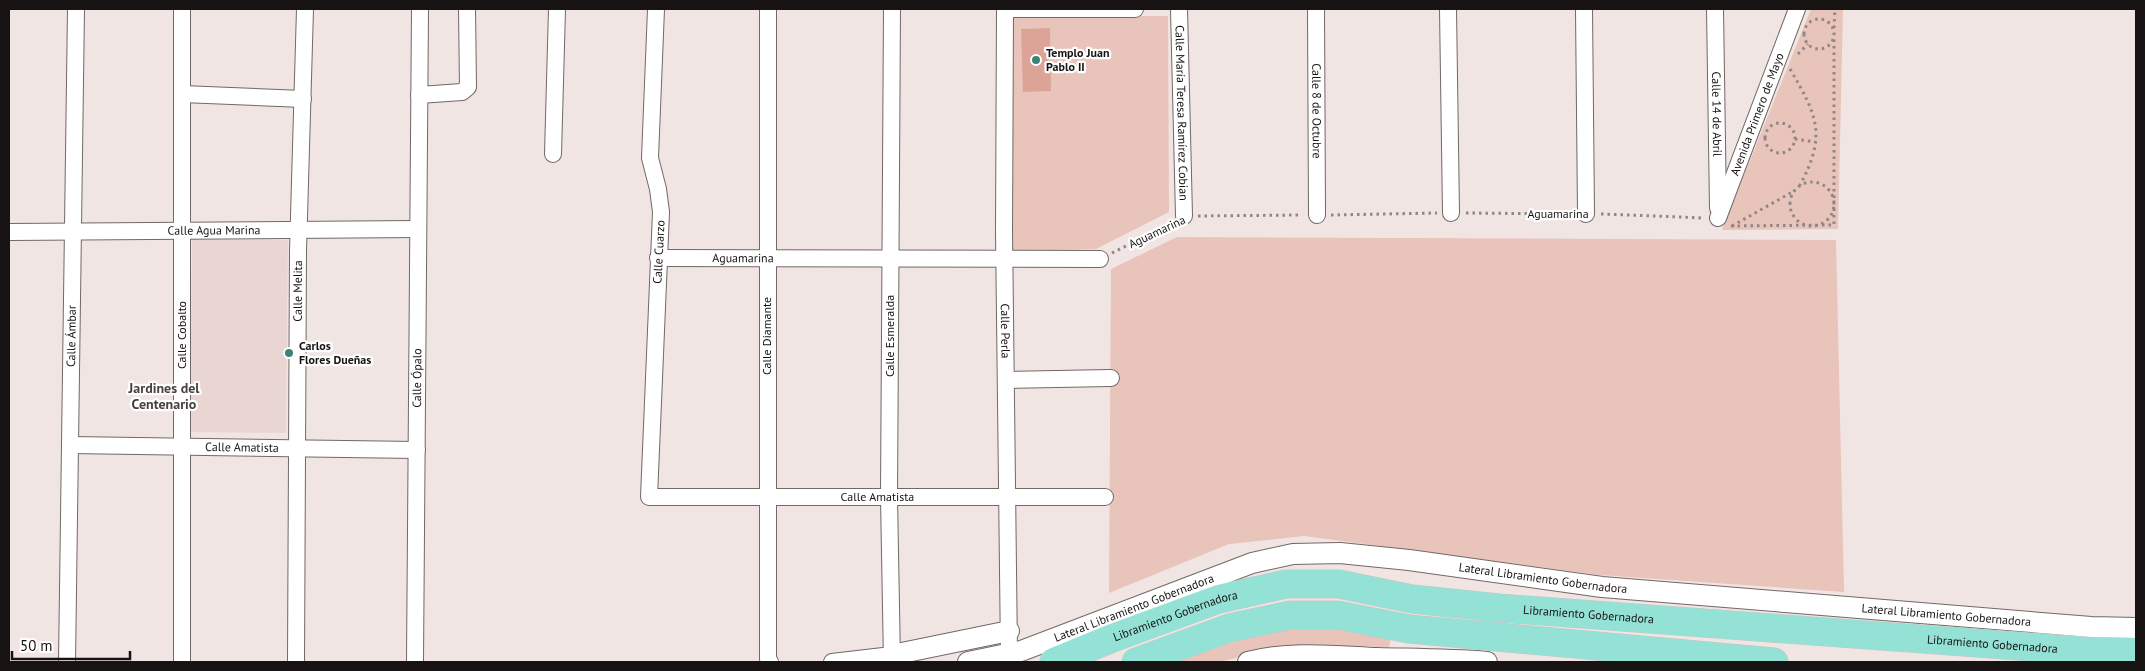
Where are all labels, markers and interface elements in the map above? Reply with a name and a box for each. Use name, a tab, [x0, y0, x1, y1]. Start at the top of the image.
street label: Calle María Teresa Ramírez Cobian	[1172, 25, 1192, 201]
place label: Templo Juan Pablo II	[1046, 45, 1109, 74]
street label: Avenida Primero de Mayo	[1727, 50, 1787, 178]
marker: Templo Juan Pablo II	[1030, 54, 1042, 66]
street label: Calle 8 de Octubre	[1309, 63, 1325, 159]
street label: Calle 14 de Abril	[1709, 71, 1725, 157]
street label: Aguamarina	[1527, 206, 1589, 221]
street label: Aguamarina	[1126, 212, 1188, 251]
street label: Calle Cuarzo	[649, 220, 668, 284]
street label: Calle Agua Marina	[168, 222, 261, 238]
street label: Aguamarina	[712, 250, 774, 265]
street label: Calle Melita	[290, 260, 305, 322]
street label: Calle Esmeralda	[882, 295, 897, 377]
street label: Calle Diamante	[759, 297, 774, 375]
street label: Calle Cobalto	[174, 301, 189, 369]
street label: Calle Perla	[998, 303, 1013, 359]
street label: Calle Ámbar	[63, 305, 79, 367]
place label: Carlos Flores Dueñas	[299, 338, 371, 367]
marker: Carlos Flores Dueñas	[283, 347, 295, 359]
street label: Calle Ópalo	[409, 348, 424, 408]
district label: Jardines del Centenario	[128, 379, 200, 413]
street label: Calle Amatista	[205, 439, 279, 455]
street label: Calle Amatista	[841, 489, 914, 504]
street label: Lateral Libramiento Gobernadora	[1458, 559, 1628, 596]
street label: Lateral Libramiento Gobernadora	[1052, 571, 1216, 645]
street label: Libramiento Gobernadora	[1111, 589, 1239, 645]
street label: Lateral Libramiento Gobernadora	[1861, 600, 2032, 629]
street label: Libramiento Gobernadora	[1523, 602, 1655, 626]
scale bar	[12, 628, 130, 660]
street label: Libramiento Gobernadora	[1926, 631, 2058, 656]
text: 50 m	[20, 636, 53, 655]

